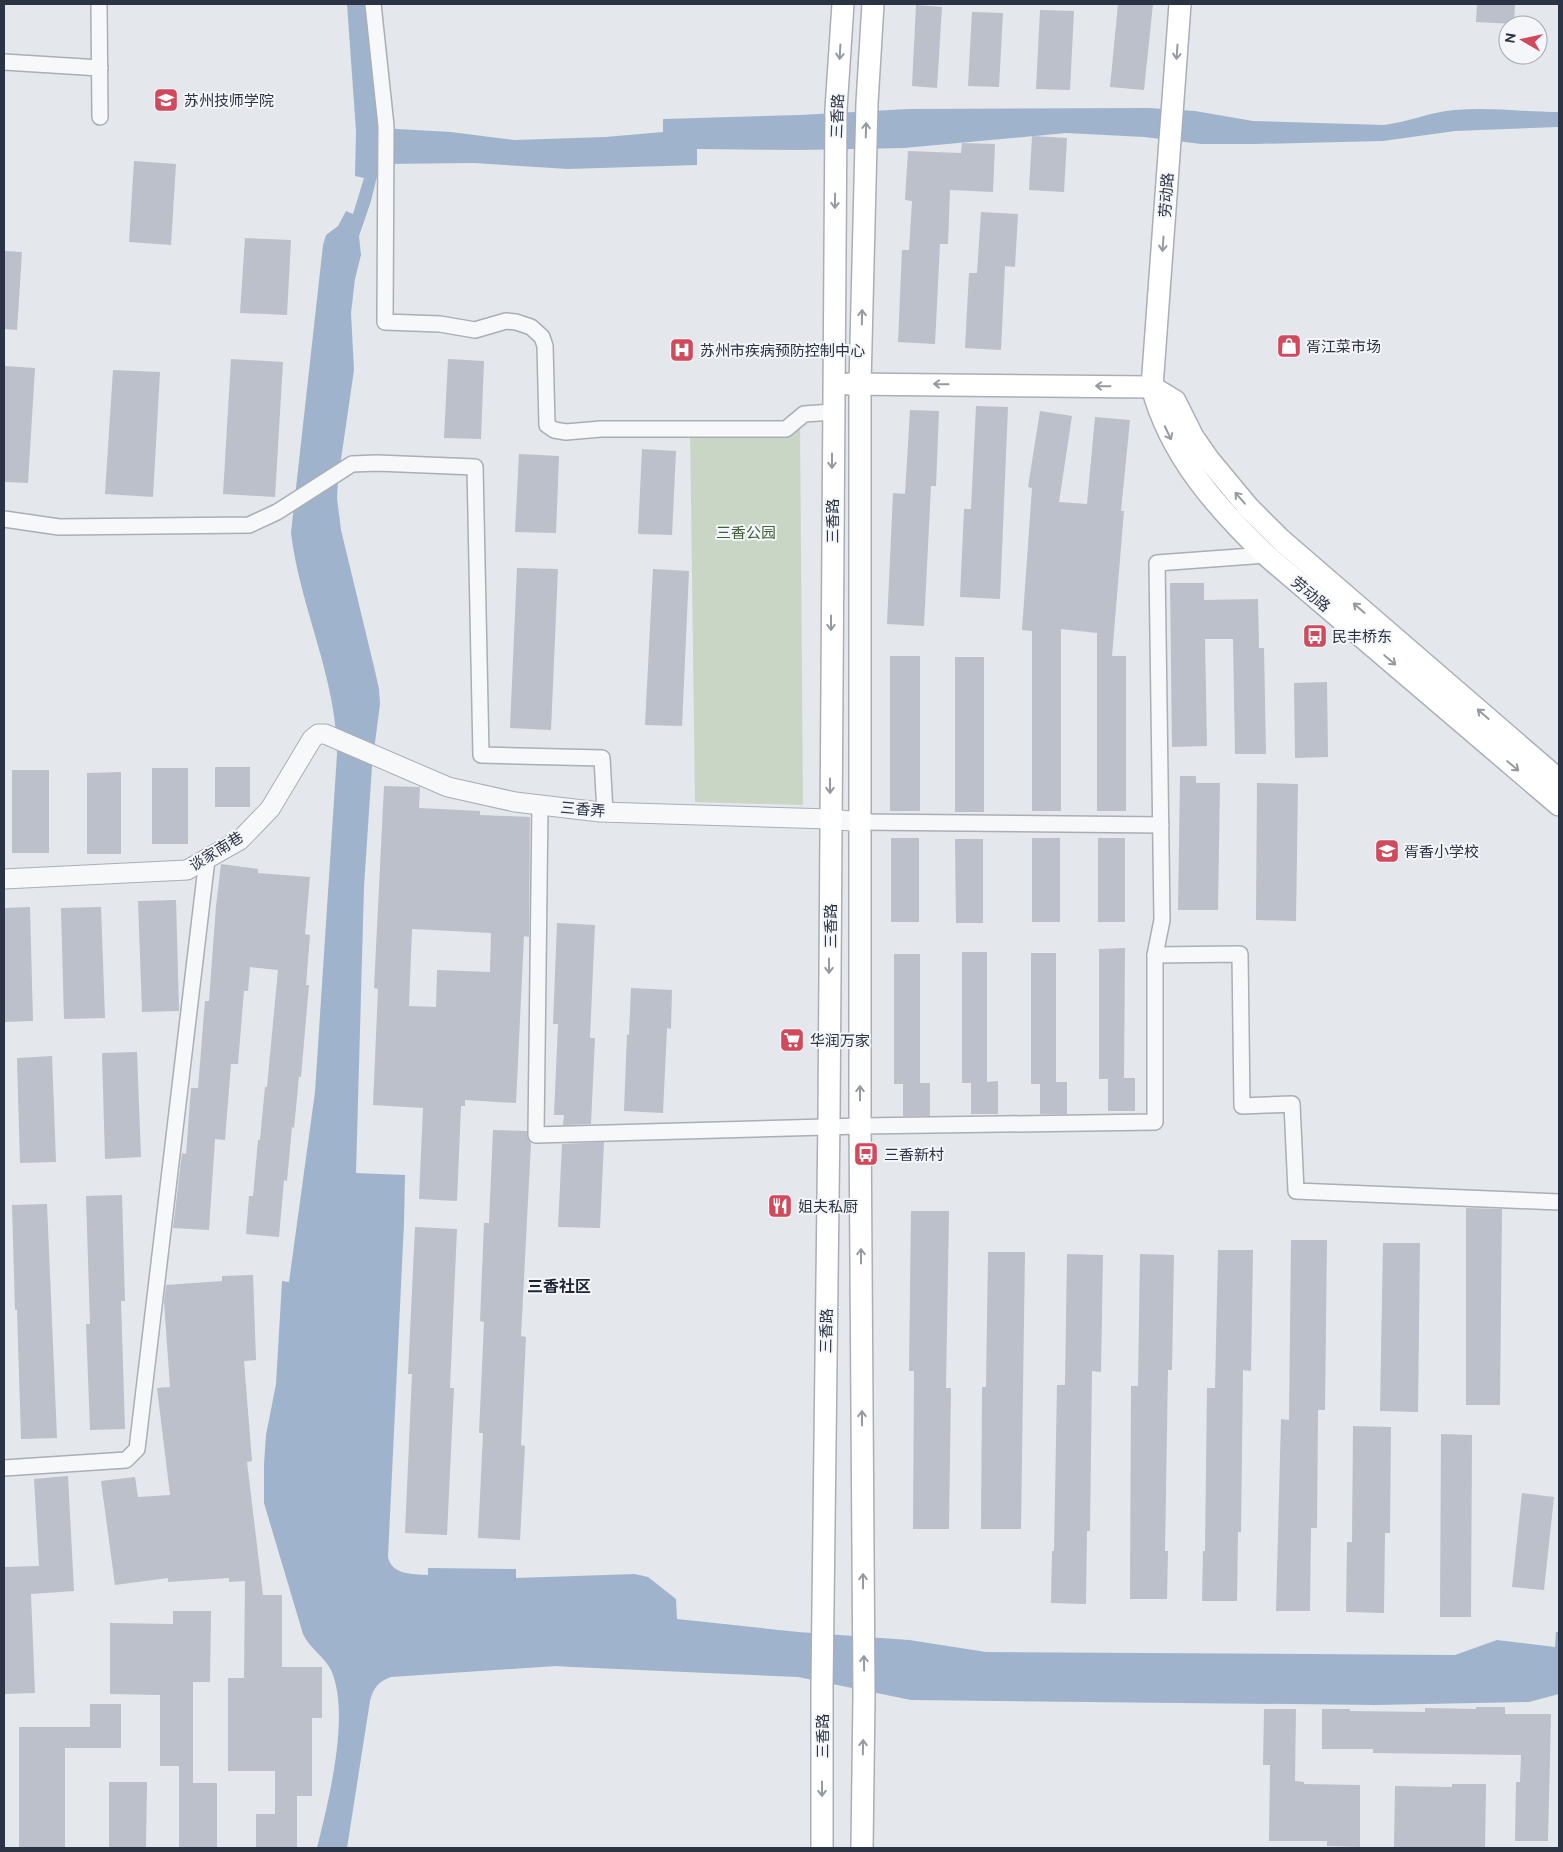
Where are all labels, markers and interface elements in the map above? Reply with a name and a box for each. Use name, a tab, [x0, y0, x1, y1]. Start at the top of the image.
north arrow	[1498, 15, 1548, 65]
text: N	[1501, 32, 1519, 44]
one-way arrow	[835, 44, 844, 60]
one-way arrow	[1172, 44, 1181, 60]
school or university icon: 苏州技师学院	[153, 87, 179, 113]
place label: 苏州技师学院	[184, 92, 274, 109]
street label: 三香路	[828, 93, 846, 139]
one-way arrow	[861, 123, 871, 139]
street label: 劳动路	[1156, 172, 1176, 218]
one-way arrow	[830, 193, 840, 209]
one-way arrow	[1158, 236, 1167, 252]
one-way arrow	[857, 310, 867, 326]
shop icon: 胥江菜市场	[1276, 333, 1302, 359]
hospital icon: 苏州市疾病预防控制中心	[669, 337, 695, 363]
place label: 胥江菜市场	[1306, 338, 1381, 355]
place label: 苏州市疾病预防控制中心	[700, 342, 865, 359]
one-way arrow	[933, 380, 949, 389]
one-way arrow	[1096, 381, 1112, 391]
one-way arrow	[1164, 425, 1173, 440]
one-way arrow	[827, 452, 837, 469]
one-way arrow	[1235, 492, 1246, 505]
street label: 三香路	[824, 498, 841, 544]
park label: 三香公园	[716, 524, 776, 541]
street label: 劳动路	[1288, 573, 1334, 615]
one-way arrow	[1353, 602, 1366, 614]
one-way arrow	[826, 615, 836, 631]
bus stop icon: 民丰桥东	[1302, 623, 1328, 649]
place label: 民丰桥东	[1332, 628, 1392, 645]
one-way arrow	[1383, 655, 1396, 666]
one-way arrow	[1476, 708, 1489, 720]
one-way arrow	[1507, 760, 1520, 772]
one-way arrow	[825, 778, 835, 794]
street label: 三香弄	[560, 799, 606, 819]
street label: 谈家南巷	[186, 828, 246, 874]
school or university icon: 胥香小学校	[1374, 838, 1400, 864]
place label: 胥香小学校	[1404, 843, 1479, 860]
street label: 三香路	[822, 903, 839, 949]
one-way arrow	[824, 958, 834, 974]
supermarket icon: 华润万家	[779, 1027, 805, 1053]
place label: 华润万家	[810, 1032, 870, 1049]
one-way arrow	[856, 1085, 865, 1101]
bus stop icon: 三香新村	[853, 1141, 879, 1167]
place label: 三香新村	[884, 1146, 944, 1163]
restaurant icon: 姐夫私厨	[767, 1193, 793, 1219]
place label: 姐夫私厨	[798, 1198, 858, 1215]
one-way arrow	[856, 1248, 866, 1264]
district label: 三香社区	[527, 1277, 591, 1295]
street label: 三香路	[817, 1308, 835, 1354]
one-way arrow	[857, 1410, 867, 1426]
one-way arrow	[858, 1573, 868, 1589]
one-way arrow	[859, 1655, 869, 1672]
street label: 三香路	[814, 1713, 831, 1759]
one-way arrow	[859, 1739, 868, 1755]
one-way arrow	[817, 1780, 827, 1797]

